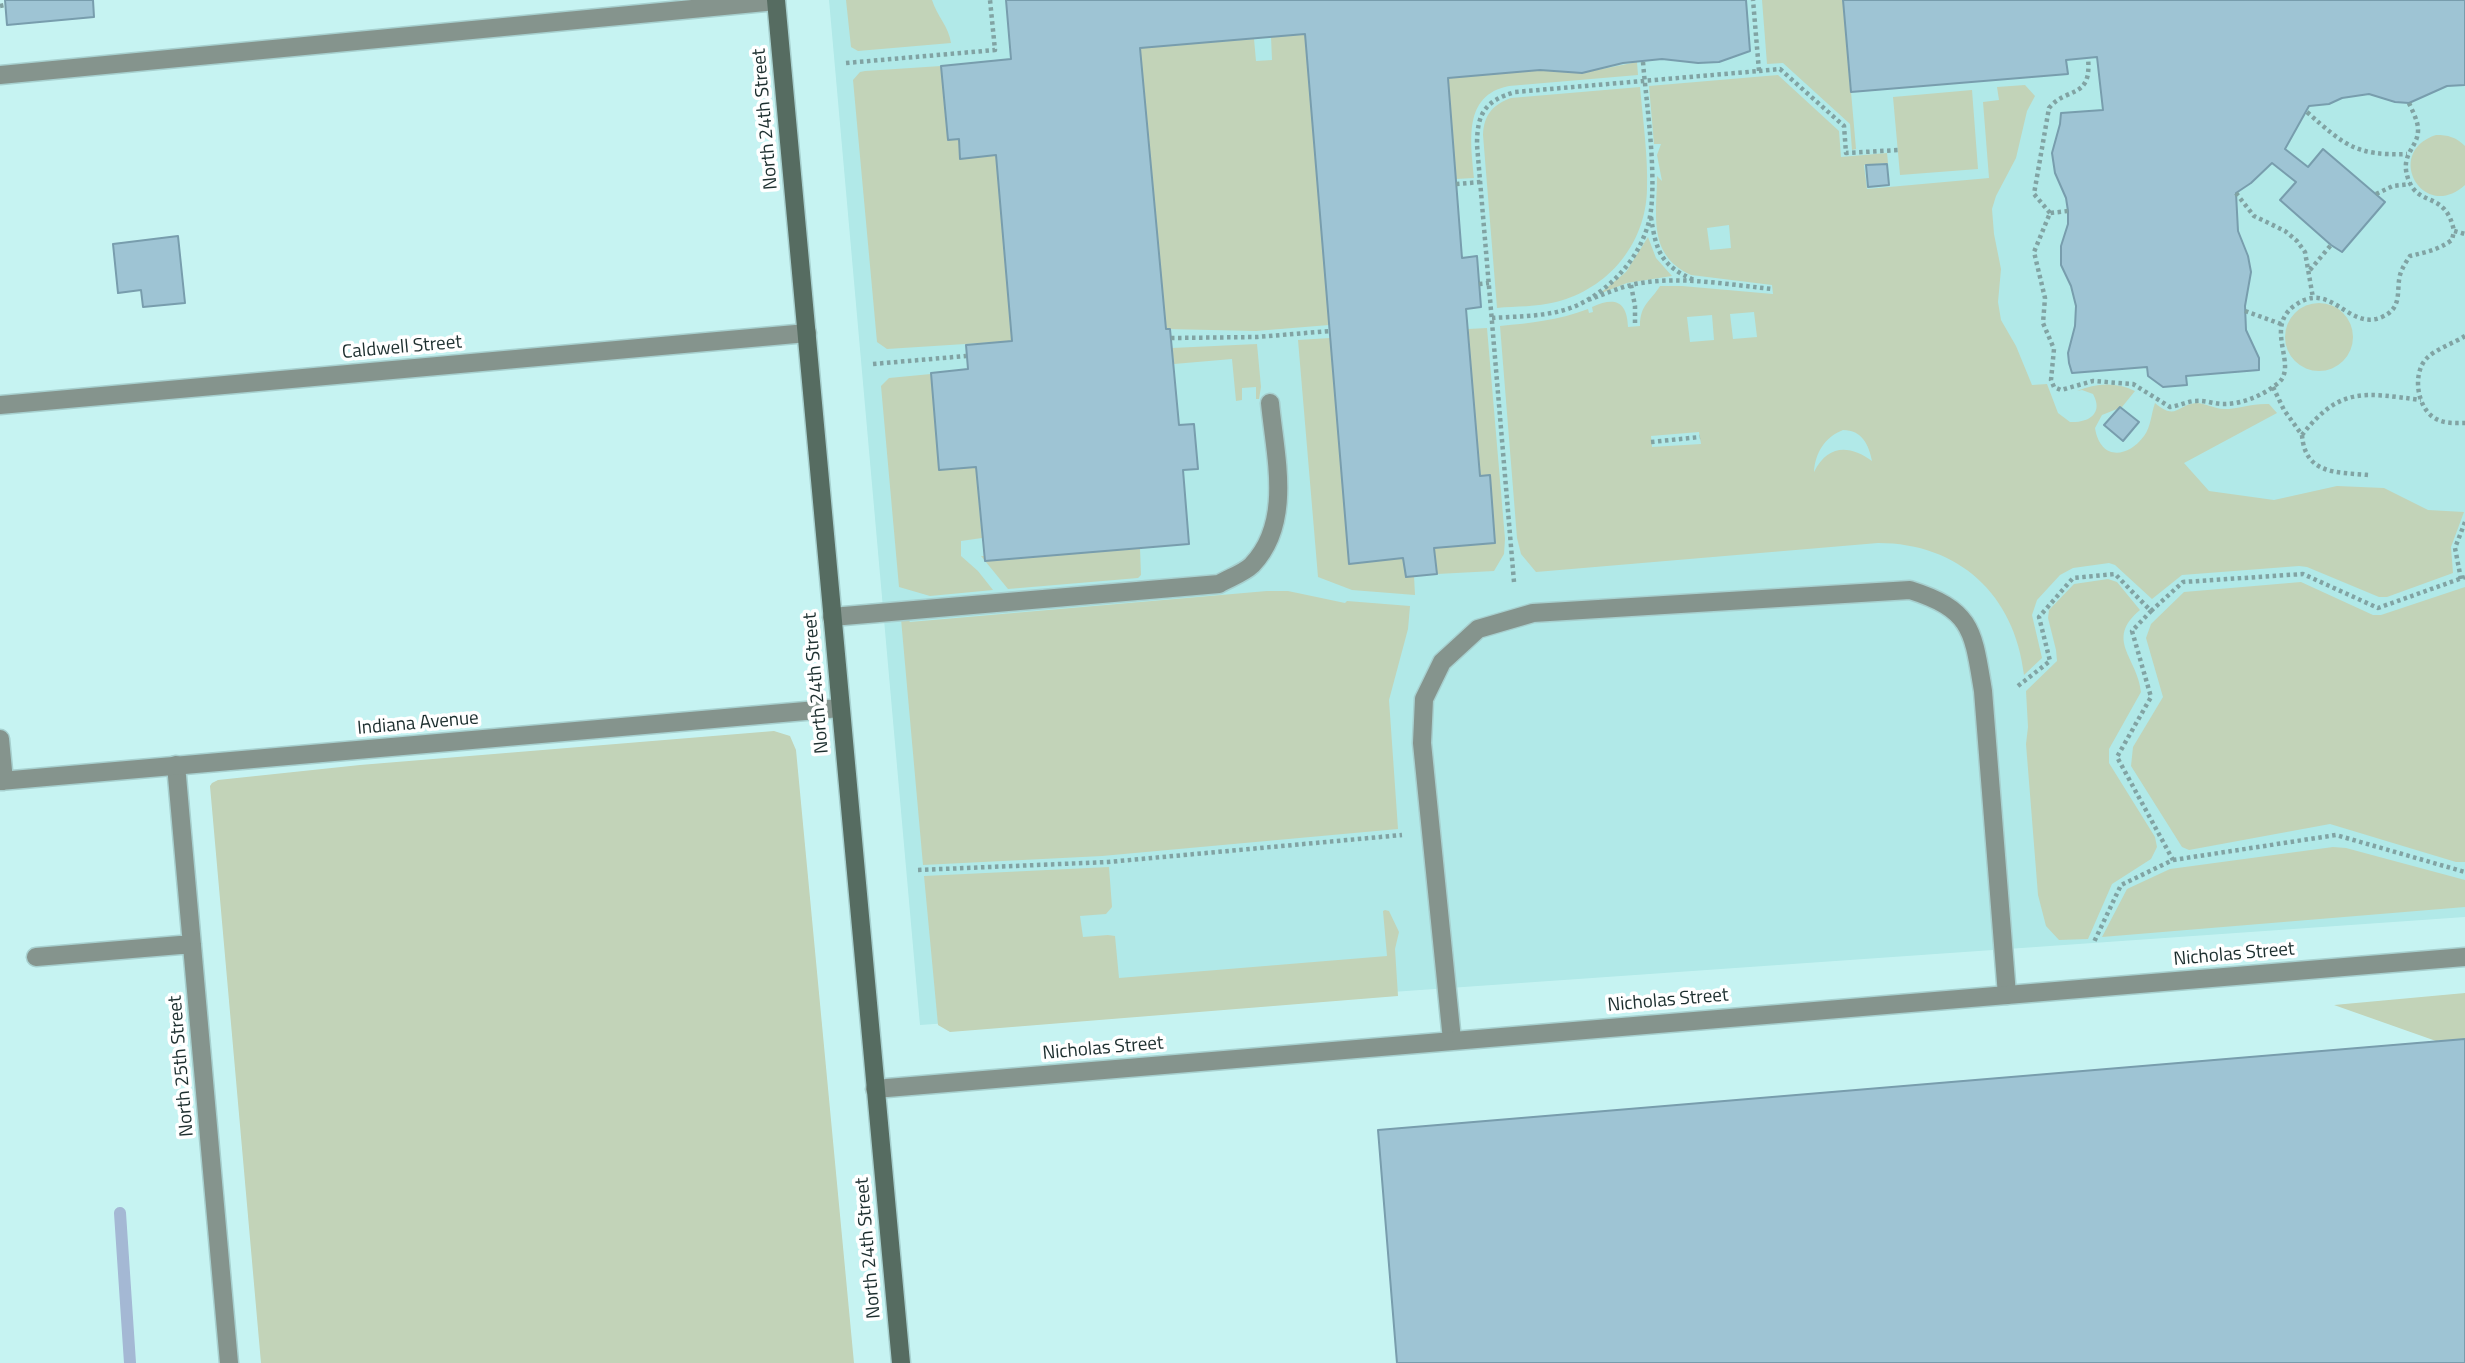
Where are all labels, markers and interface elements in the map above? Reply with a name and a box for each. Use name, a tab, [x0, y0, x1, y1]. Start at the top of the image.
street label: North 24th Street	[748, 47, 784, 191]
street label: Caldwell Street	[341, 331, 463, 365]
street label: North 24th Street	[799, 611, 835, 755]
street label: Indiana Avenue	[356, 707, 480, 741]
street label: Nicholas Street	[2173, 938, 2295, 972]
street label: Nicholas Street	[1607, 984, 1729, 1018]
street label: North 25th Street	[164, 994, 200, 1138]
street label: Nicholas Street	[1042, 1032, 1164, 1066]
street label: North 24th Street	[851, 1176, 887, 1320]

